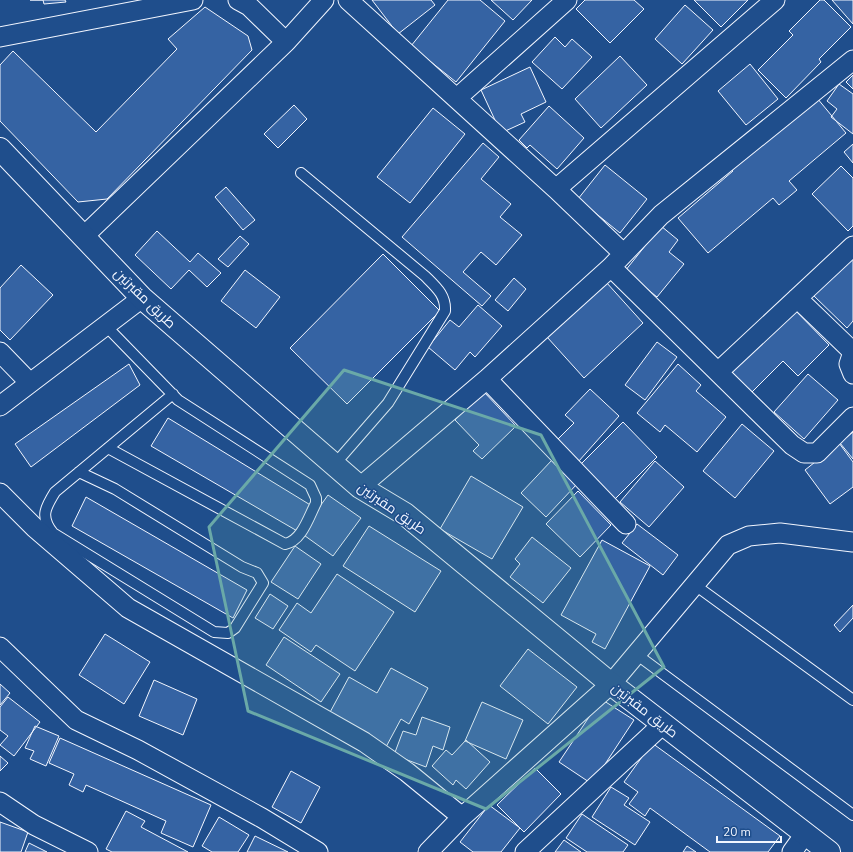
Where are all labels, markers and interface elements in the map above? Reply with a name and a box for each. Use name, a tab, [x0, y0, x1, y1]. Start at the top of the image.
street label: طريق مقبرتين	[109, 264, 180, 333]
street label: طريق مقبرتين	[354, 478, 430, 539]
street label: طريق مقبرتين	[608, 678, 682, 742]
scale bar	[717, 818, 781, 844]
text: 20 m	[723, 824, 751, 840]

